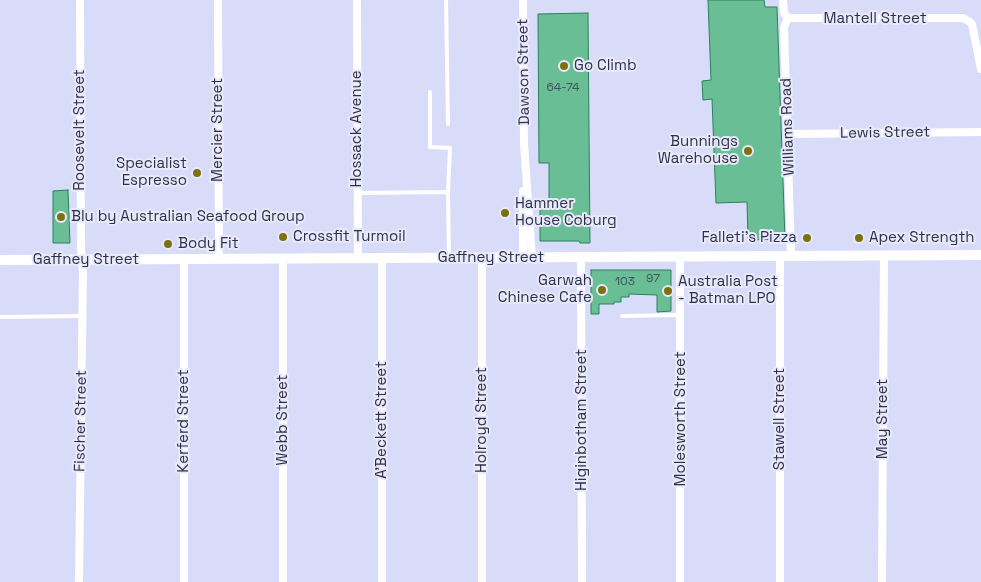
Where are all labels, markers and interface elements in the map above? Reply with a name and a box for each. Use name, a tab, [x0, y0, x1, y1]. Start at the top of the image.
street label: Mantell Street	[823, 10, 927, 28]
street label: Dawson Street	[514, 19, 534, 125]
place label: Go Climb	[574, 57, 637, 75]
marker: Go Climb	[558, 60, 570, 72]
street label: Roosevelt Street	[71, 69, 89, 191]
street label: Hossack Avenue	[348, 70, 366, 188]
street label: Mercier Street	[209, 78, 227, 182]
street label: Williams Road	[777, 78, 799, 176]
house number: 64-74	[546, 81, 580, 95]
street label: Lewis Street	[840, 123, 930, 143]
place label: Bunnings Warehouse	[658, 133, 738, 168]
marker: Bunnings Warehouse	[742, 145, 754, 157]
place label: Specialist Espresso	[116, 155, 187, 190]
marker: Specialist Espresso	[191, 167, 203, 179]
place label: Hammer House Coburg	[515, 195, 617, 230]
marker: Hammer House Coburg	[499, 207, 511, 219]
place label: Blu by Australian Seafood Group	[71, 208, 305, 226]
marker: Blu by Australian Seafood Group	[55, 211, 67, 223]
place label: Crossfit Turmoil	[293, 228, 406, 246]
place label: Falleti's Pizza	[701, 229, 797, 247]
place label: Apex Strength	[869, 229, 975, 247]
marker: Crossfit Turmoil	[277, 231, 289, 243]
marker: Falleti's Pizza	[801, 232, 813, 244]
marker: Apex Strength	[853, 232, 865, 244]
place label: Body Fit	[178, 235, 239, 253]
marker: Body Fit	[162, 238, 174, 250]
street label: Gaffney Street	[438, 249, 544, 267]
street label: Gaffney Street	[33, 251, 139, 269]
place label: Garwah Chinese Cafe	[498, 272, 592, 307]
house number: 97	[646, 272, 660, 286]
place label: Australia Post - Batman LPO	[678, 273, 778, 308]
house number: 103	[615, 275, 635, 289]
marker: Garwah Chinese Cafe	[596, 284, 608, 296]
marker: Australia Post - Batman LPO	[662, 285, 674, 297]
street label: Higinbotham Street	[573, 349, 591, 491]
street label: Molesworth Street	[672, 351, 690, 487]
street label: A'Beckett Street	[373, 361, 391, 479]
street label: Holroyd Street	[473, 367, 491, 473]
street label: Stawell Street	[771, 368, 789, 470]
street label: Kerferd Street	[175, 369, 193, 473]
street label: Fischer Street	[71, 370, 91, 472]
street label: Webb Street	[274, 375, 292, 465]
street label: May Street	[874, 379, 892, 459]

